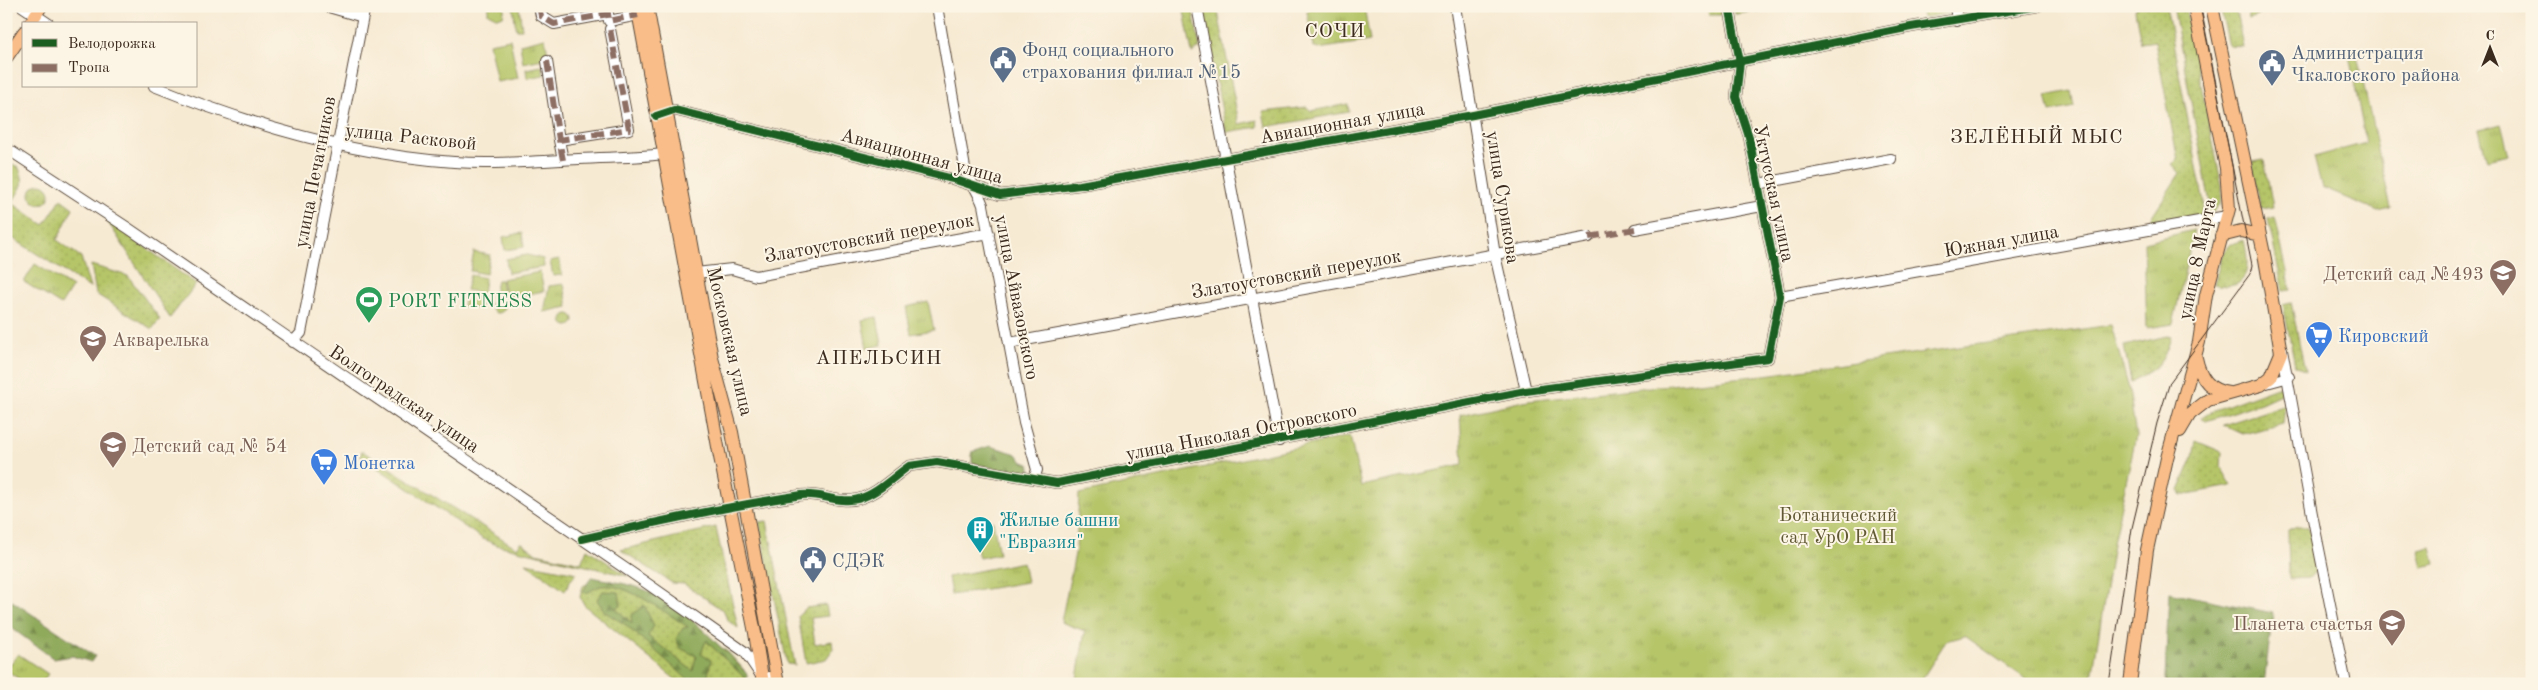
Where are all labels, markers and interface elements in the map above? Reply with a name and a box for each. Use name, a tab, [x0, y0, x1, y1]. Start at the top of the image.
legend	[22, 22, 198, 88]
district label: СОЧИ	[1304, 22, 1366, 42]
north arrow	[2466, 22, 2516, 72]
text: С	[2485, 29, 2495, 43]
text: Велодорожка	[68, 37, 156, 52]
place label: Фонд социального страхования филиал №15	[1022, 42, 1241, 83]
public building icon: Фонд социального страхования филиал №15	[988, 45, 1018, 84]
place label: Администрация Чкаловского района	[2291, 45, 2461, 86]
public building icon: Администрация Чкаловского района	[2257, 48, 2287, 87]
text: Тропа	[68, 61, 110, 76]
street label: улица Печатников	[292, 95, 340, 250]
street label: Авиационная улица	[1258, 100, 1427, 148]
street label: улица Расковой	[344, 122, 477, 155]
street label: Уктусская улица	[1749, 123, 1797, 265]
district label: ЗЕЛЁНЫЙ МЫС	[1950, 125, 2124, 148]
street label: Авиационная улица	[838, 127, 1005, 188]
street label: улица Сурикова	[1482, 130, 1522, 266]
street label: улица 8 Марта	[2176, 196, 2221, 322]
street label: Златоустовский переулок	[763, 212, 976, 267]
street label: улица Айвазовского	[990, 213, 1041, 382]
street label: Южная улица	[1943, 223, 2061, 262]
street label: Златоустовский переулок	[1190, 248, 1403, 303]
school or university icon: Детский сад №493	[2488, 258, 2518, 297]
street label: Московская улица	[702, 265, 755, 419]
place label: Детский сад №493	[2323, 266, 2484, 285]
sports icon: PORT FITNESS	[354, 285, 384, 324]
place label: PORT FITNESS	[388, 293, 532, 312]
supermarket icon: Кировский	[2304, 320, 2334, 359]
school or university icon: Акварелька	[78, 324, 108, 363]
place label: Кировский	[2338, 328, 2429, 347]
place label: Акварелька	[112, 332, 210, 351]
street label: Волгоградская улица	[325, 343, 483, 458]
district label: АПЕЛЬСИН	[815, 349, 943, 369]
street label: улица Николая Островского	[1124, 402, 1359, 465]
school or university icon: Детский сад № 54	[98, 430, 128, 469]
place label: Детский сад № 54	[132, 438, 287, 457]
supermarket icon: Монетка	[309, 447, 339, 486]
place label: Монетка	[343, 455, 416, 474]
park label: Ботанический сад УрО РАН	[1779, 507, 1897, 548]
place label: Жилые башни "Евразия"	[999, 512, 1118, 553]
building icon: Жилые башни "Евразия"	[965, 515, 995, 554]
public building icon: СДЭК	[798, 545, 828, 584]
place label: СДЭК	[832, 553, 885, 572]
school or university icon: Планета счастья	[2377, 608, 2407, 647]
place label: Планета счастья	[2233, 616, 2373, 635]

